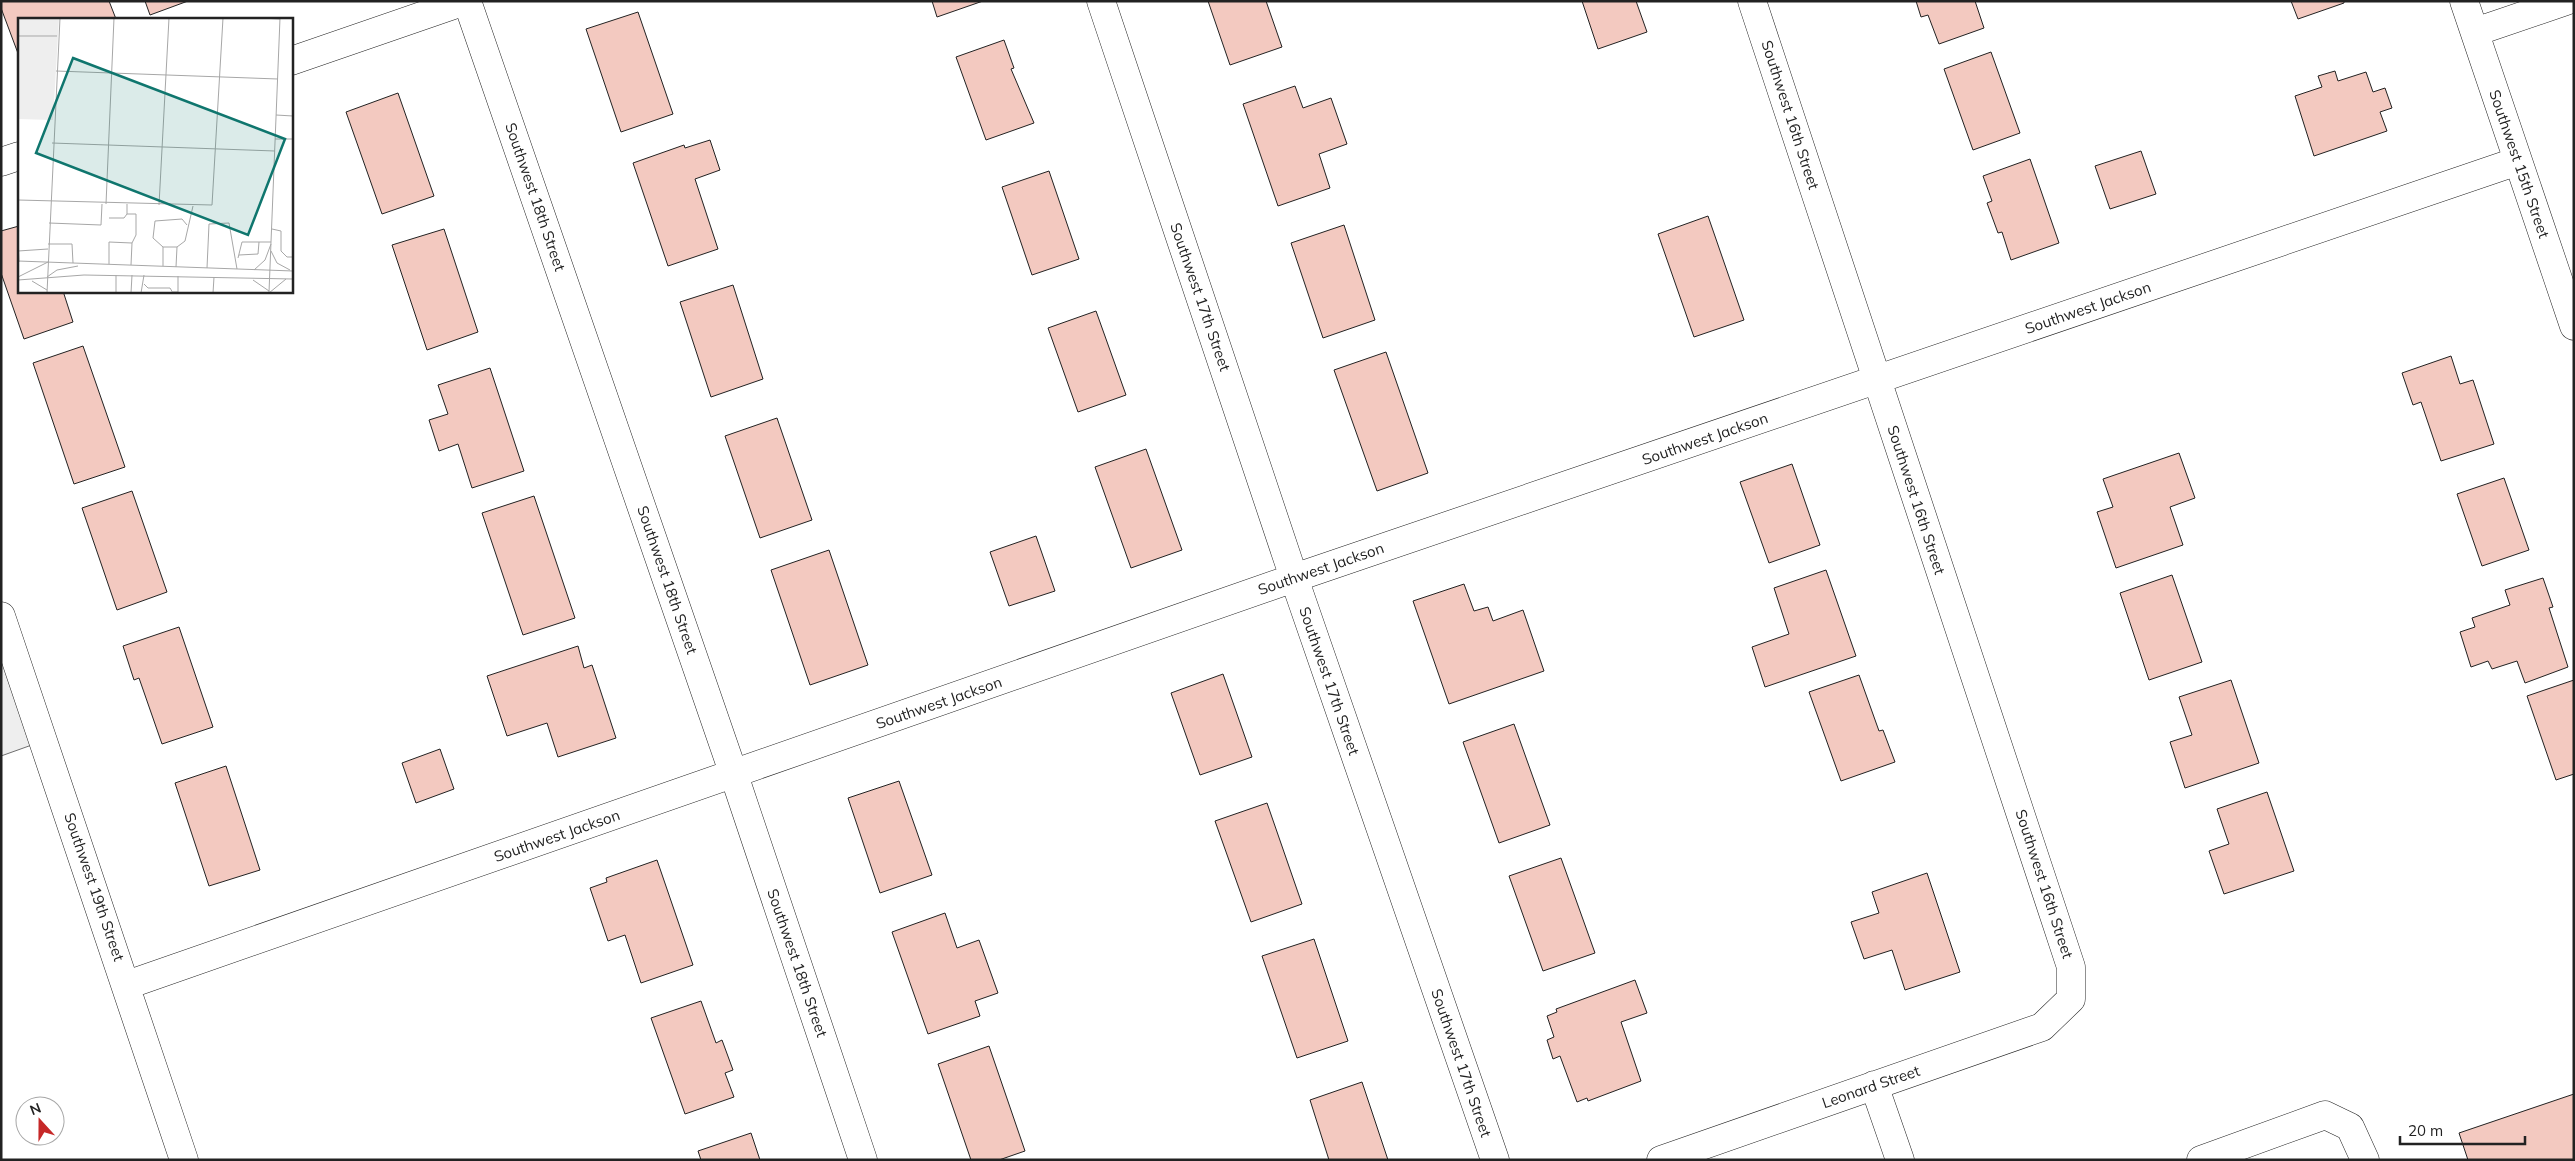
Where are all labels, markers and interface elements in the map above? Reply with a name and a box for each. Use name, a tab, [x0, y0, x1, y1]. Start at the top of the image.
inset map	[18, 18, 292, 292]
street label: Southwest 16th Street	[1757, 38, 1824, 192]
street label: Southwest 15th Street	[2485, 87, 2554, 240]
street label: Southwest 18th Street	[501, 120, 570, 273]
street label: Southwest 17th Street	[1166, 220, 1235, 373]
street label: Southwest Jackson	[2022, 277, 2153, 338]
street label: Southwest Jackson	[1639, 408, 1770, 469]
street label: Southwest 16th Street	[1883, 423, 1950, 577]
street label: Southwest 18th Street	[633, 503, 702, 656]
street label: Southwest Jackson	[1255, 538, 1386, 599]
street label: Southwest 17th Street	[1295, 604, 1364, 757]
street label: Southwest Jackson	[873, 672, 1004, 733]
street label: Southwest Jackson	[491, 805, 622, 866]
street label: Southwest 16th Street	[2011, 807, 2078, 961]
street label: Southwest 19th Street	[60, 810, 129, 963]
street label: Southwest 18th Street	[763, 886, 832, 1039]
street label: Southwest 17th Street	[1427, 986, 1496, 1139]
street label: Leonard Street	[1819, 1061, 1922, 1112]
north arrow	[15, 1096, 65, 1146]
text: N	[27, 1099, 44, 1119]
scale bar	[2400, 1114, 2525, 1146]
text: 20 m	[2408, 1121, 2443, 1140]

